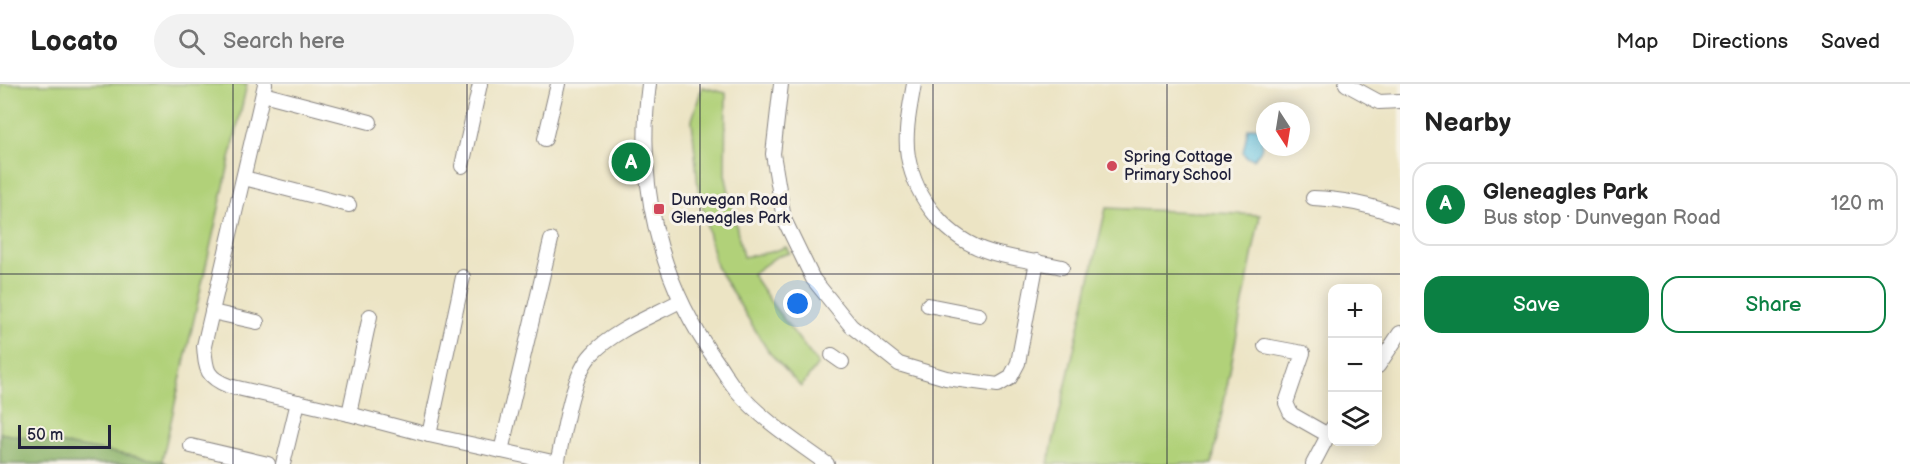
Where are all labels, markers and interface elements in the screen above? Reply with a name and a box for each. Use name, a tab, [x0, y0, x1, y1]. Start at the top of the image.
search box	[154, 14, 574, 68]
text: Locato	[30, 25, 118, 58]
icon: search	[175, 25, 208, 58]
text: Search here	[223, 28, 345, 55]
text: Map	[1616, 29, 1659, 54]
text: Directions	[1692, 29, 1788, 54]
text: Saved	[1821, 29, 1880, 54]
north arrow	[1256, 102, 1310, 156]
text: Nearby	[1424, 108, 1511, 139]
pin: A	[612, 140, 650, 184]
place label: Spring Cottage Primary School	[1124, 148, 1233, 185]
marker: Spring Cottage Primary School	[1105, 159, 1119, 173]
text: Gleneagles Park	[1483, 179, 1648, 206]
place label: Dunvegan Road Gleneagles Park	[671, 191, 790, 228]
text: A	[1439, 192, 1452, 216]
text: 120 m	[1831, 192, 1884, 216]
marker: Dunvegan Road Gleneagles Park	[652, 202, 666, 216]
text: Bus stop · Dunvegan Road	[1483, 206, 1721, 230]
button: Save	[1424, 276, 1649, 333]
button: Share	[1661, 276, 1886, 333]
map controls	[1328, 284, 1382, 446]
button: +	[1328, 284, 1382, 338]
your location	[783, 289, 812, 318]
button: −	[1328, 338, 1382, 392]
button: layers	[1328, 392, 1382, 446]
scale bar	[18, 422, 111, 450]
text: 50 m	[27, 426, 63, 445]

